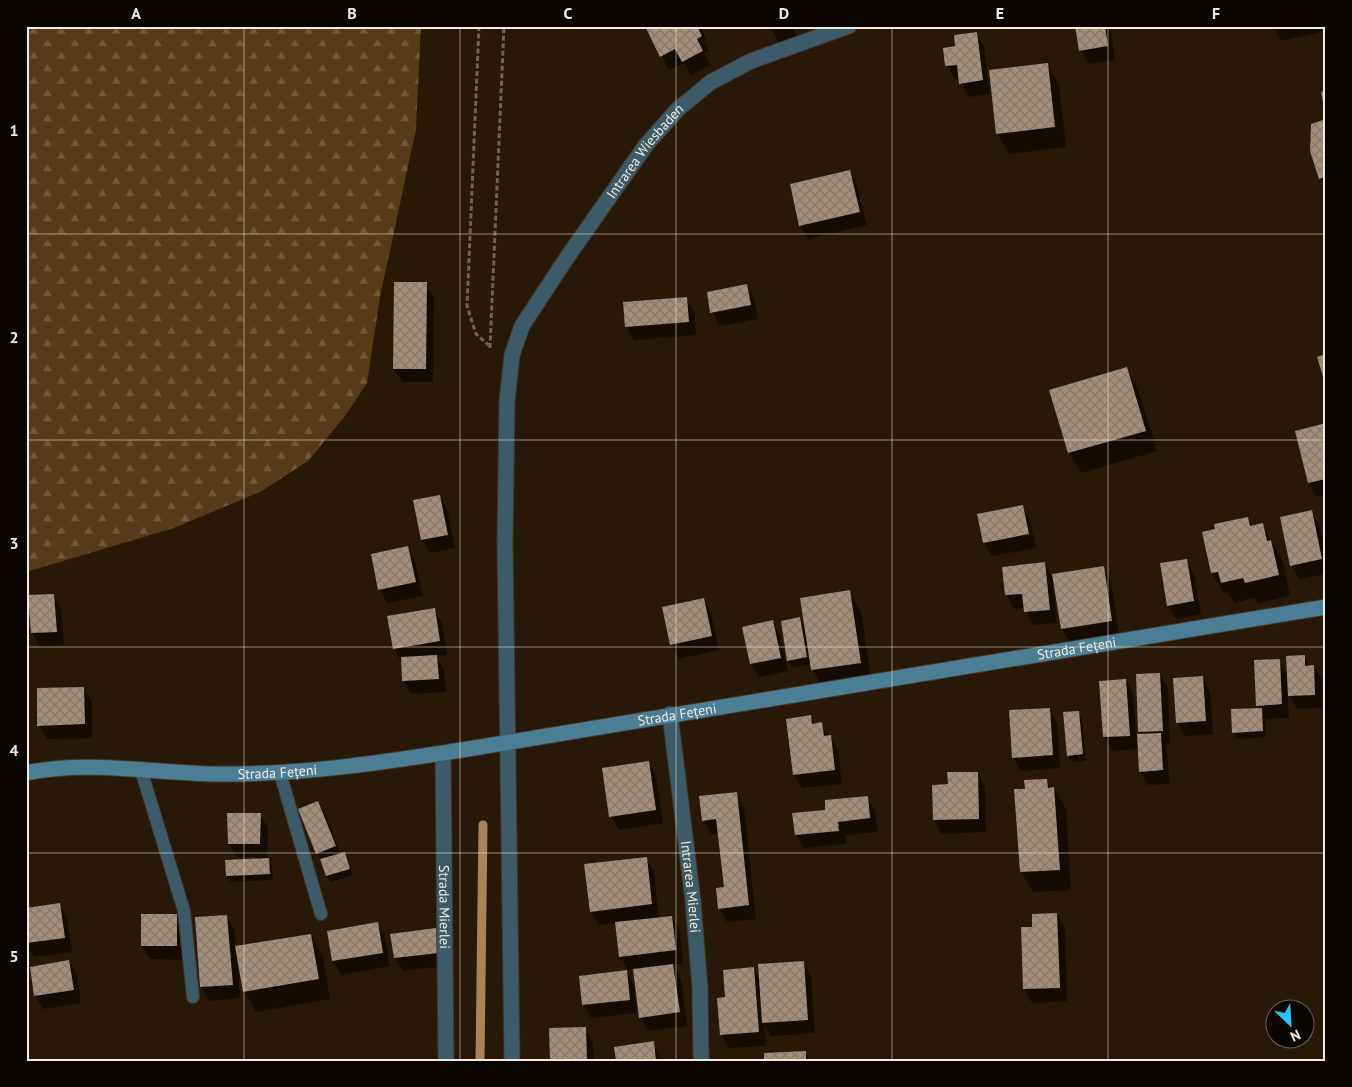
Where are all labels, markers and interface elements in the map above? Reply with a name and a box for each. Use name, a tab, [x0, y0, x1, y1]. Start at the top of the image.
text: A	[131, 3, 141, 23]
text: B	[347, 3, 357, 23]
text: C	[564, 3, 573, 23]
text: D	[779, 3, 789, 23]
text: E	[996, 3, 1004, 23]
text: F	[1212, 3, 1220, 23]
street label: Intrarea Wiesbaden	[602, 99, 687, 202]
text: 1	[9, 120, 19, 140]
text: 2	[9, 327, 19, 347]
text: 3	[9, 533, 19, 553]
street label: Strada Fețeni	[1036, 633, 1117, 664]
street label: Strada Fețeni	[636, 699, 718, 730]
text: 4	[9, 740, 19, 760]
street label: Strada Fețeni	[237, 761, 318, 783]
street label: Intrarea Mierlei	[677, 840, 705, 933]
street label: Strada Mierlei	[435, 865, 454, 949]
text: 5	[9, 946, 19, 966]
north arrow	[1264, 1000, 1314, 1050]
text: N	[1288, 1026, 1303, 1046]

